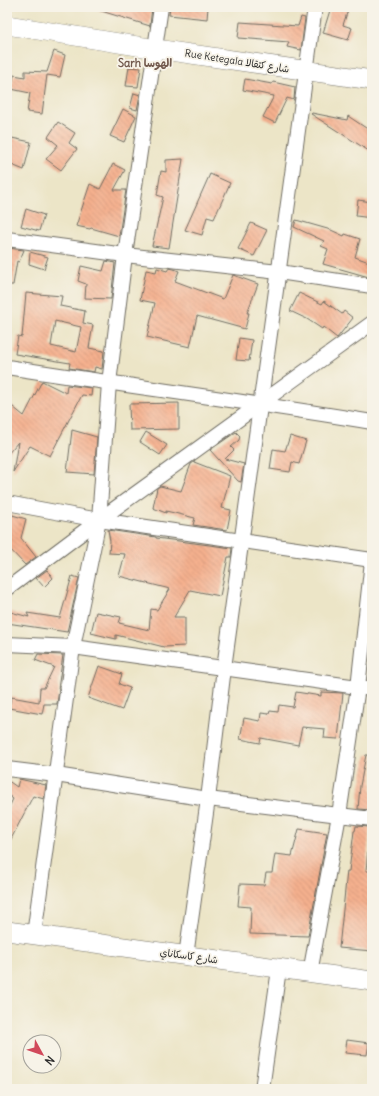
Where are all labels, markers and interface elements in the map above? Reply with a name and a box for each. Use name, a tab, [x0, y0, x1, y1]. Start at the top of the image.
street label: Rue Ketegala شارع كتقالا	[184, 46, 290, 77]
district label: Sarh الهوسا	[118, 56, 172, 71]
street label: شارع كاسكاناي	[159, 945, 219, 969]
north arrow	[22, 1034, 62, 1074]
text: N	[42, 1053, 57, 1068]

